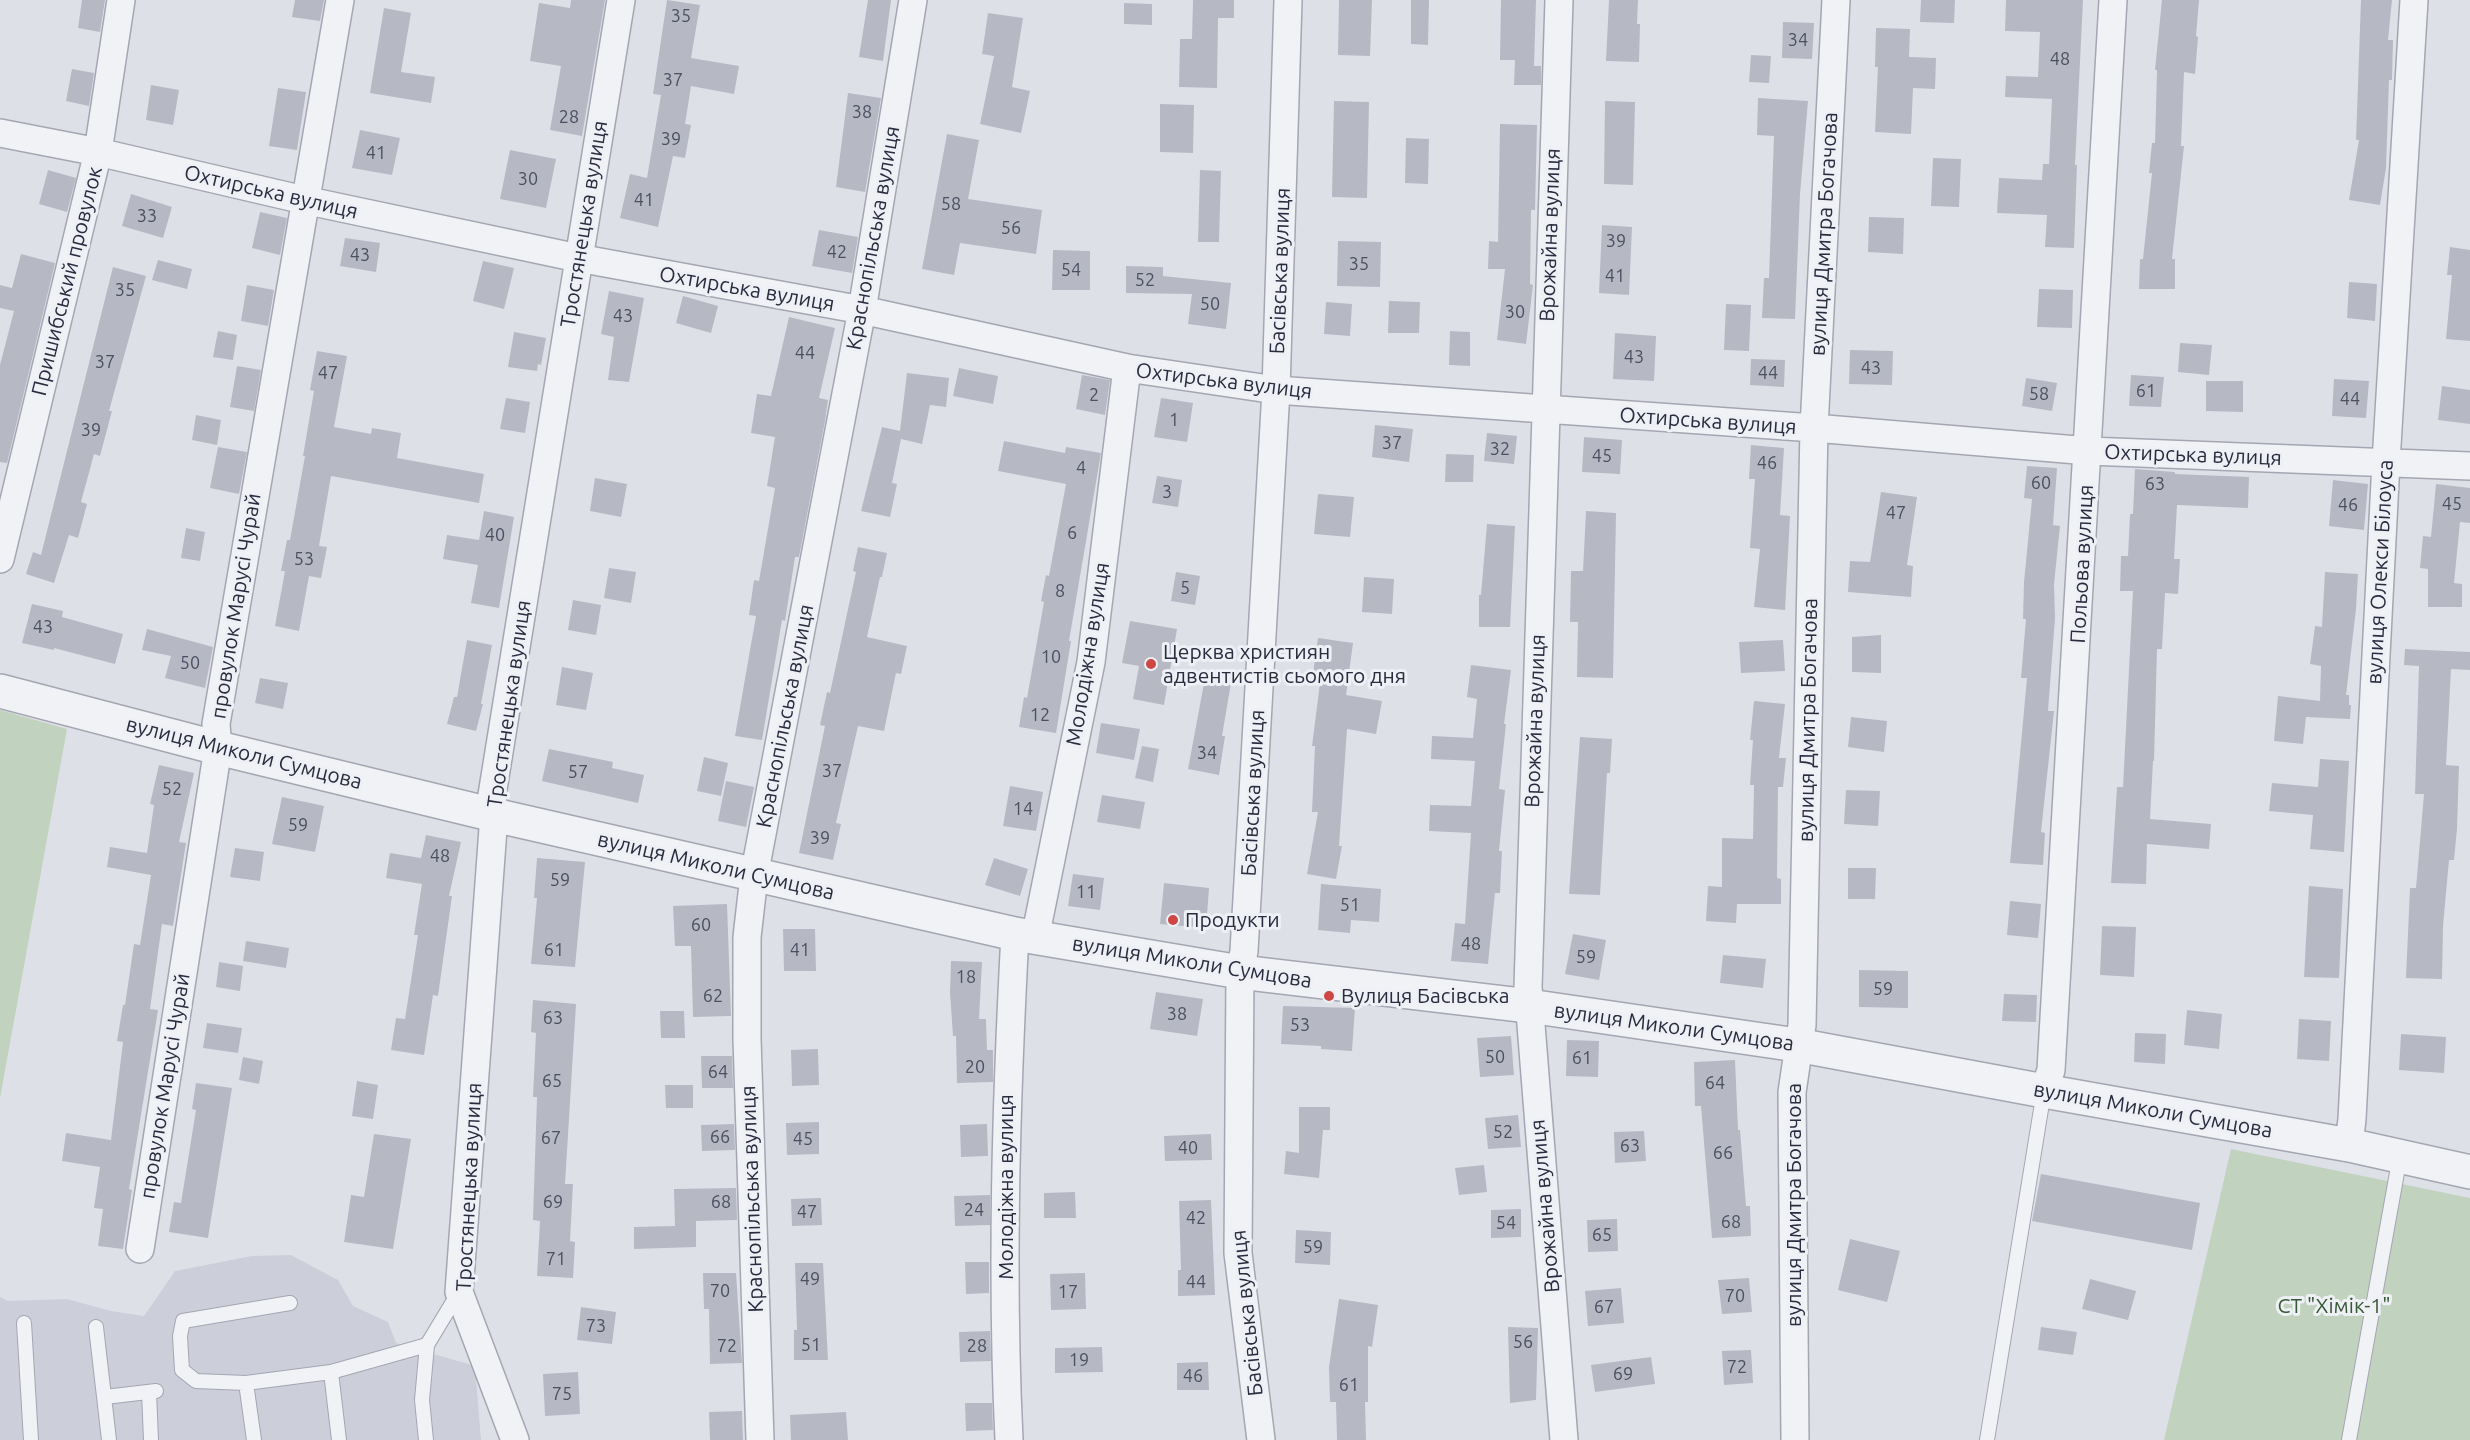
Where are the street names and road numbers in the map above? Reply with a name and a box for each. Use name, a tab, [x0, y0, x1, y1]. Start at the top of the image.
street label: вулиця Дмитра Богачова	[1805, 111, 1843, 357]
street label: Тростянецька вулиця	[555, 119, 613, 329]
street label: Краснопільська вулиця	[841, 124, 905, 352]
street label: Врожайна вулиця	[1534, 148, 1566, 322]
street label: Охтирська вулиця	[182, 160, 360, 224]
street label: Пришибський провулок	[26, 164, 108, 398]
street label: Басівська вулиця	[1264, 187, 1296, 355]
street label: Охтирська вулиця	[657, 261, 837, 317]
street label: Охтирська вулиця	[1134, 358, 1314, 404]
street label: Охтирська вулиця	[1619, 402, 1797, 440]
street label: Охтирська вулиця	[2104, 439, 2282, 471]
street label: вулиця Олекси Білоуса	[2362, 459, 2398, 685]
street label: Польова вулиця	[2065, 484, 2099, 644]
street label: провулок Марусі Чурай	[206, 491, 266, 721]
street label: Молодіжна вулиця	[1061, 560, 1115, 748]
street label: вулиця Дмитра Богачова	[1793, 598, 1823, 842]
street label: Тростянецька вулиця	[482, 599, 536, 809]
street label: Краснопільська вулиця	[751, 602, 819, 830]
street label: Врожайна вулиця	[1519, 634, 1551, 808]
street label: Басівська вулиця	[1236, 709, 1270, 877]
street label: вулиця Миколи Сумцова	[123, 711, 365, 795]
street label: вулиця Миколи Сумцова	[595, 826, 837, 906]
street label: вулиця Миколи Сумцова	[1070, 931, 1314, 993]
street label: провулок Марусі Чурай	[135, 971, 195, 1201]
street label: вулиця Миколи Сумцова	[1552, 998, 1796, 1056]
street label: вулиця Миколи Сумцова	[2031, 1077, 2275, 1143]
street label: Тростянецька вулиця	[451, 1082, 487, 1292]
street label: вулиця Дмитра Богачова	[1781, 1083, 1807, 1327]
street label: Краснопільська вулиця	[735, 1085, 769, 1313]
street label: Молодіжна вулиця	[993, 1094, 1019, 1280]
street label: Врожайна вулиця	[1525, 1118, 1565, 1294]
street label: Басівська вулиця	[1226, 1229, 1268, 1397]

